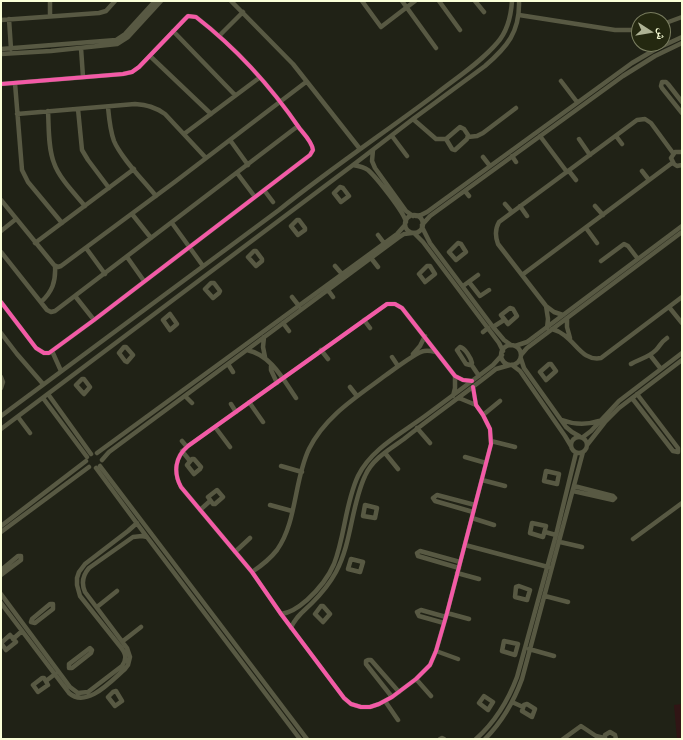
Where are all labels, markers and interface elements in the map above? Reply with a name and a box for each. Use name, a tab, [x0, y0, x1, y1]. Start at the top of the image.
north arrow	[631, 12, 671, 52]
text: ش	[654, 27, 670, 41]

